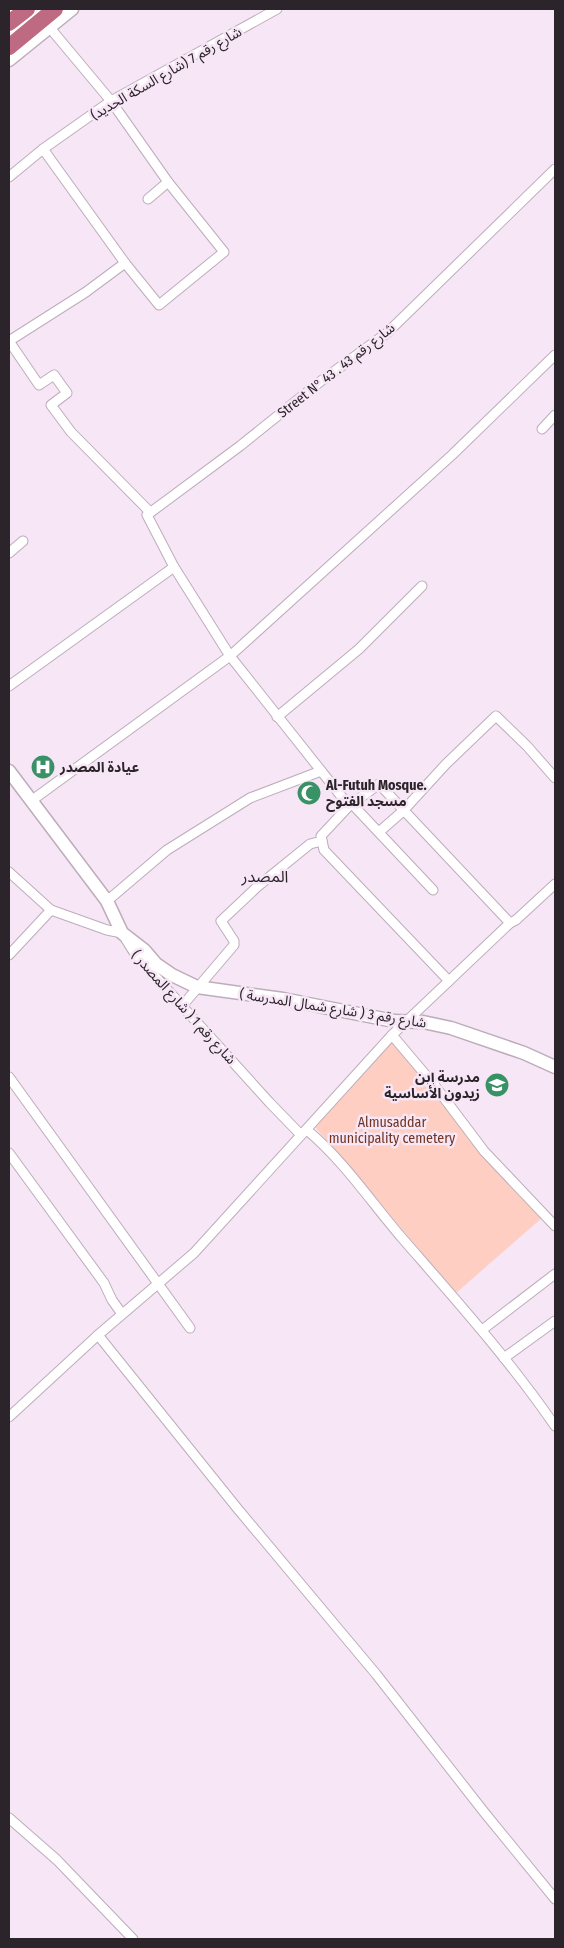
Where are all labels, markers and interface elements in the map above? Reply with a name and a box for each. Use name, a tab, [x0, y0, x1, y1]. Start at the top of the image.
street label: شارع رقم 7 (شارع السكة الحديد)	[88, 23, 246, 125]
street label: Street N° 43 . شارع رقم 43	[274, 319, 400, 423]
hospital icon: عيادة المصدر	[30, 754, 56, 780]
place label: عيادة المصدر	[59, 759, 139, 776]
place label: Al-Futuh Mosque. مسجد الفتوح	[325, 777, 427, 812]
mosque icon: Al-Futuh Mosque. مسجد الفتوح	[296, 780, 322, 806]
district label: المصدر	[241, 867, 288, 886]
street label: شارع رقم 1 ( شارع المصدر )	[126, 947, 239, 1069]
street label: شارع رقم 3 ( شارع شمال المدرسة )	[238, 985, 428, 1034]
place label: مدرسة إبن زيدون الأساسية	[384, 1069, 480, 1102]
school or university icon: مدرسة إبن زيدون الأساسية	[484, 1072, 510, 1098]
park label: Almusaddar municipality cemetery	[329, 1114, 456, 1147]

